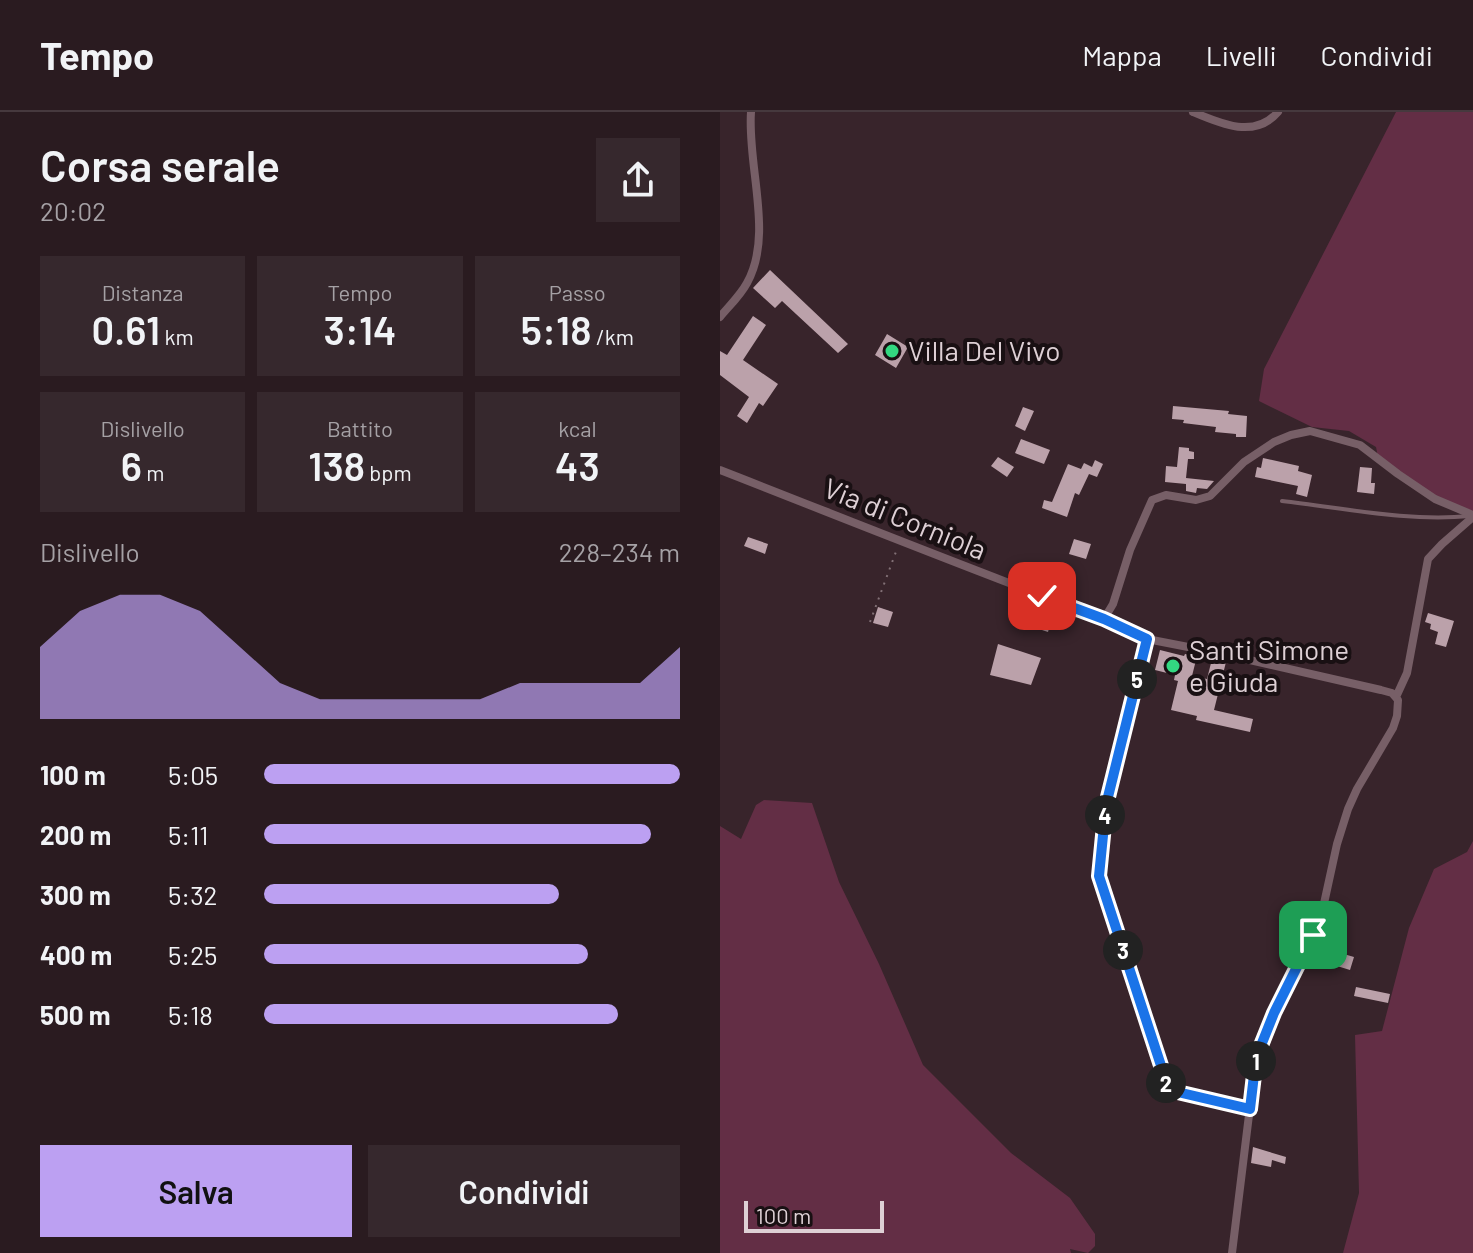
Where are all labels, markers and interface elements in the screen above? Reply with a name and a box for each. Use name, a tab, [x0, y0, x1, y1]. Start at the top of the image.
text: Tempo	[40, 32, 154, 78]
text: Mappa	[1082, 38, 1162, 72]
text: Livelli	[1206, 38, 1277, 72]
text: Condividi	[1321, 38, 1433, 72]
text: Corsa serale	[40, 138, 280, 191]
button: share	[596, 138, 680, 222]
text: 20:02	[40, 195, 106, 226]
text: Distanza	[102, 279, 184, 305]
text: Tempo	[328, 279, 392, 305]
text: Passo	[549, 279, 606, 305]
text: 0.61	[92, 305, 160, 353]
text: 3:14	[324, 305, 396, 353]
text: 5:18	[521, 305, 592, 353]
text: km	[160, 323, 194, 349]
text: /km	[592, 323, 634, 349]
place label: Villa Del Vivo	[908, 333, 1060, 367]
marker: Villa Del Vivo	[883, 342, 901, 360]
text: Dislivello	[100, 415, 185, 441]
text: Battito	[327, 415, 393, 441]
text: kcal	[558, 415, 597, 441]
text: 6	[121, 441, 142, 489]
text: 138	[308, 441, 365, 489]
text: 43	[555, 441, 600, 489]
text: m	[142, 459, 165, 485]
text: bpm	[365, 459, 412, 485]
street label: Via di Corniola	[819, 470, 992, 566]
text: Dislivello	[40, 536, 140, 567]
text: 228–234 m	[559, 536, 680, 567]
pin	[1008, 562, 1076, 630]
icon: check	[1020, 574, 1064, 618]
place label: Santi Simone e Giuda	[1189, 632, 1349, 698]
marker: Santi Simone e Giuda	[1164, 657, 1182, 675]
pin: 5	[1117, 659, 1157, 699]
text: 5	[1131, 666, 1143, 692]
text: 100 m	[40, 759, 106, 790]
text: 5:05	[168, 759, 218, 790]
pin: 4	[1085, 795, 1125, 835]
text: 4	[1098, 802, 1112, 828]
text: 200 m	[40, 819, 111, 850]
text: 5:11	[168, 819, 208, 850]
text: 300 m	[40, 879, 111, 910]
text: 5:32	[168, 879, 218, 910]
pin	[1279, 901, 1347, 969]
icon: arrive	[1291, 913, 1335, 957]
pin: 3	[1103, 930, 1143, 970]
text: 3	[1117, 937, 1129, 963]
text: 400 m	[40, 939, 112, 970]
text: 5:25	[168, 939, 217, 970]
text: 500 m	[40, 999, 111, 1030]
text: 5:18	[168, 999, 213, 1030]
pin: 1	[1236, 1041, 1276, 1081]
text: 1	[1252, 1048, 1260, 1074]
pin: 2	[1146, 1063, 1186, 1103]
text: 2	[1160, 1070, 1172, 1096]
button: Salva	[40, 1145, 352, 1237]
button: Condividi	[368, 1145, 680, 1237]
scale bar	[744, 1197, 884, 1233]
text: 100 m	[756, 1202, 811, 1228]

